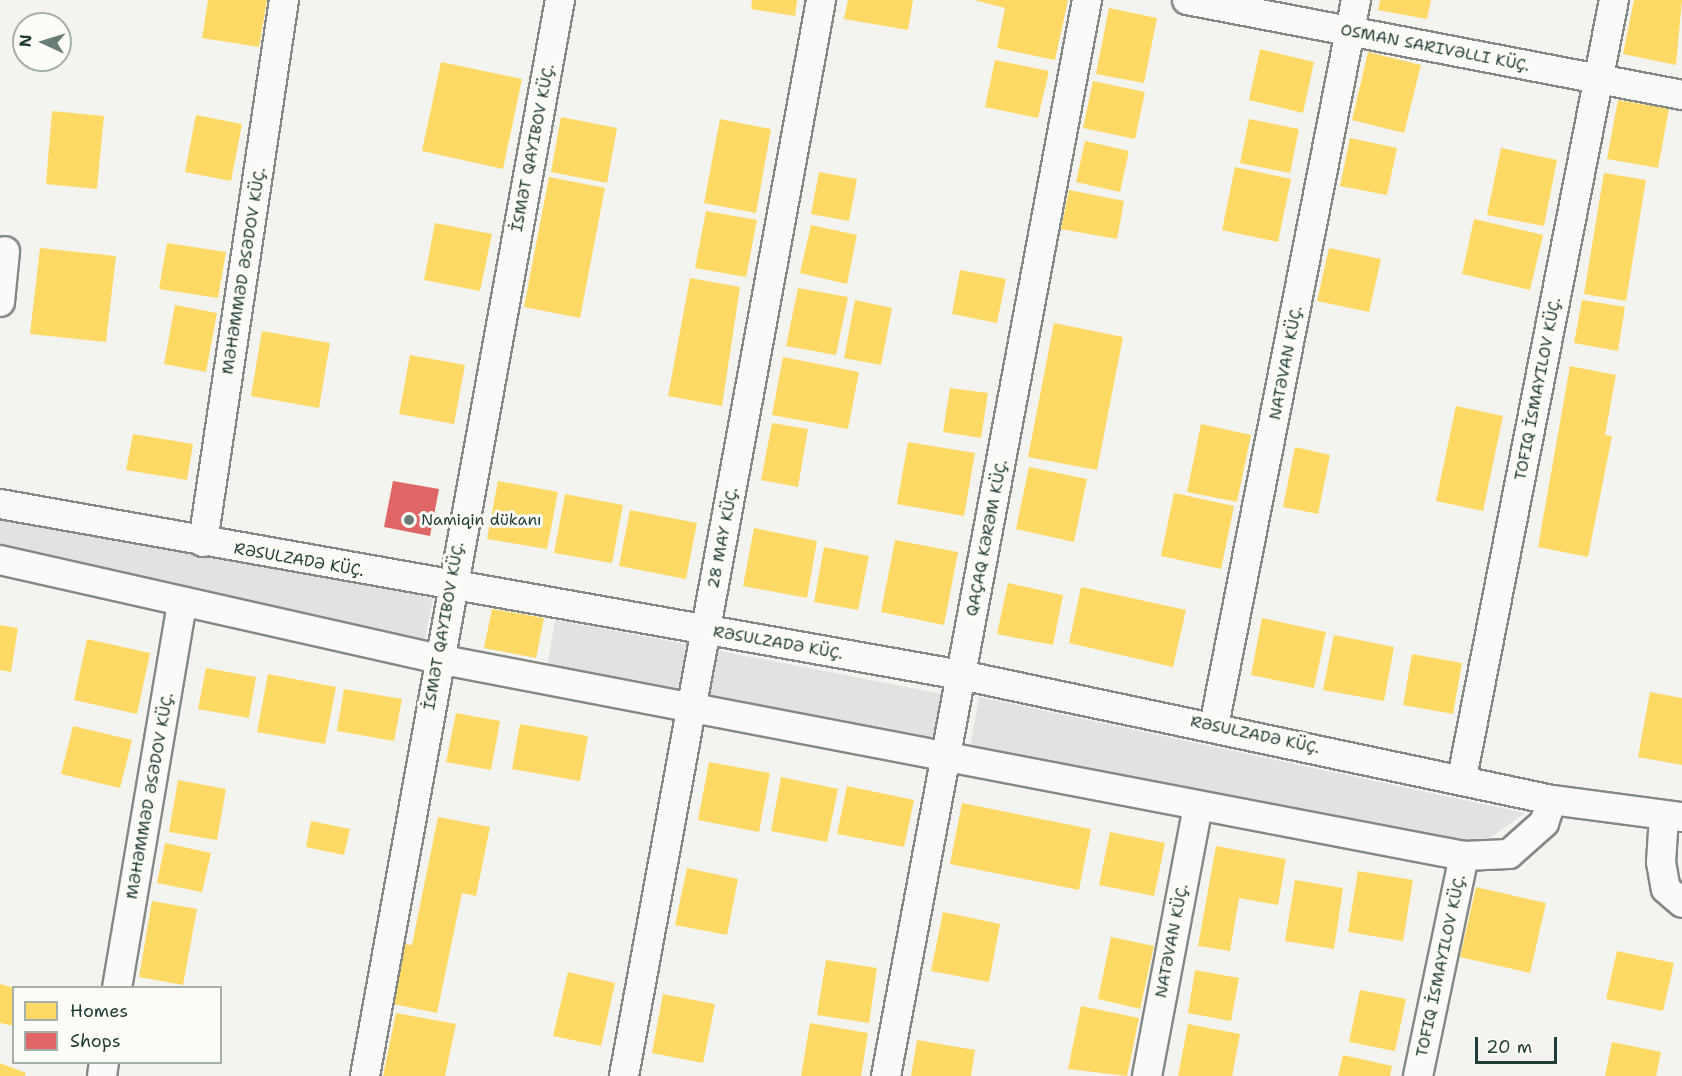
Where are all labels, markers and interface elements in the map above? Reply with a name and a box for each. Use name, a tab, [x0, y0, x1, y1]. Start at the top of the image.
north arrow	[12, 12, 72, 72]
street label: OSMAN SARIVƏLLI KÜÇ.	[1339, 20, 1531, 76]
text: N	[15, 34, 36, 48]
street label: İSMƏT QAYIBOV KÜÇ.	[507, 63, 559, 233]
street label: MƏHƏMMƏD ƏSƏDOV KÜÇ.	[218, 166, 270, 376]
street label: TOFIQ İSMAYILOV KÜÇ.	[1511, 296, 1565, 482]
street label: NATƏVAN KÜÇ.	[1266, 304, 1306, 422]
street label: QAÇAQ KƏRƏM KÜÇ.	[962, 458, 1012, 618]
street label: 28 MAY KÜÇ.	[704, 486, 742, 590]
place label: Namiqin dükanı	[421, 510, 542, 530]
marker: Namiqin dükanı	[402, 513, 416, 527]
street label: RƏSULZADƏ KÜÇ.	[233, 539, 365, 581]
street label: İSMƏT QAYIBOV KÜÇ.	[420, 540, 468, 712]
street label: RƏSULZADƏ KÜÇ.	[712, 622, 844, 664]
street label: MƏHƏMMƏD ƏSƏDOV KÜÇ.	[122, 691, 178, 901]
street label: RƏSULZADƏ KÜÇ.	[1189, 712, 1321, 758]
street label: TOFIQ İSMAYILOV KÜÇ.	[1412, 873, 1470, 1059]
street label: NATƏVAN KÜÇ.	[1152, 882, 1192, 1000]
legend	[12, 986, 222, 1064]
text: Homes	[70, 999, 128, 1023]
scale bar	[1478, 1025, 1560, 1063]
text: Shops	[70, 1029, 121, 1053]
text: 20 m	[1486, 1035, 1532, 1059]

